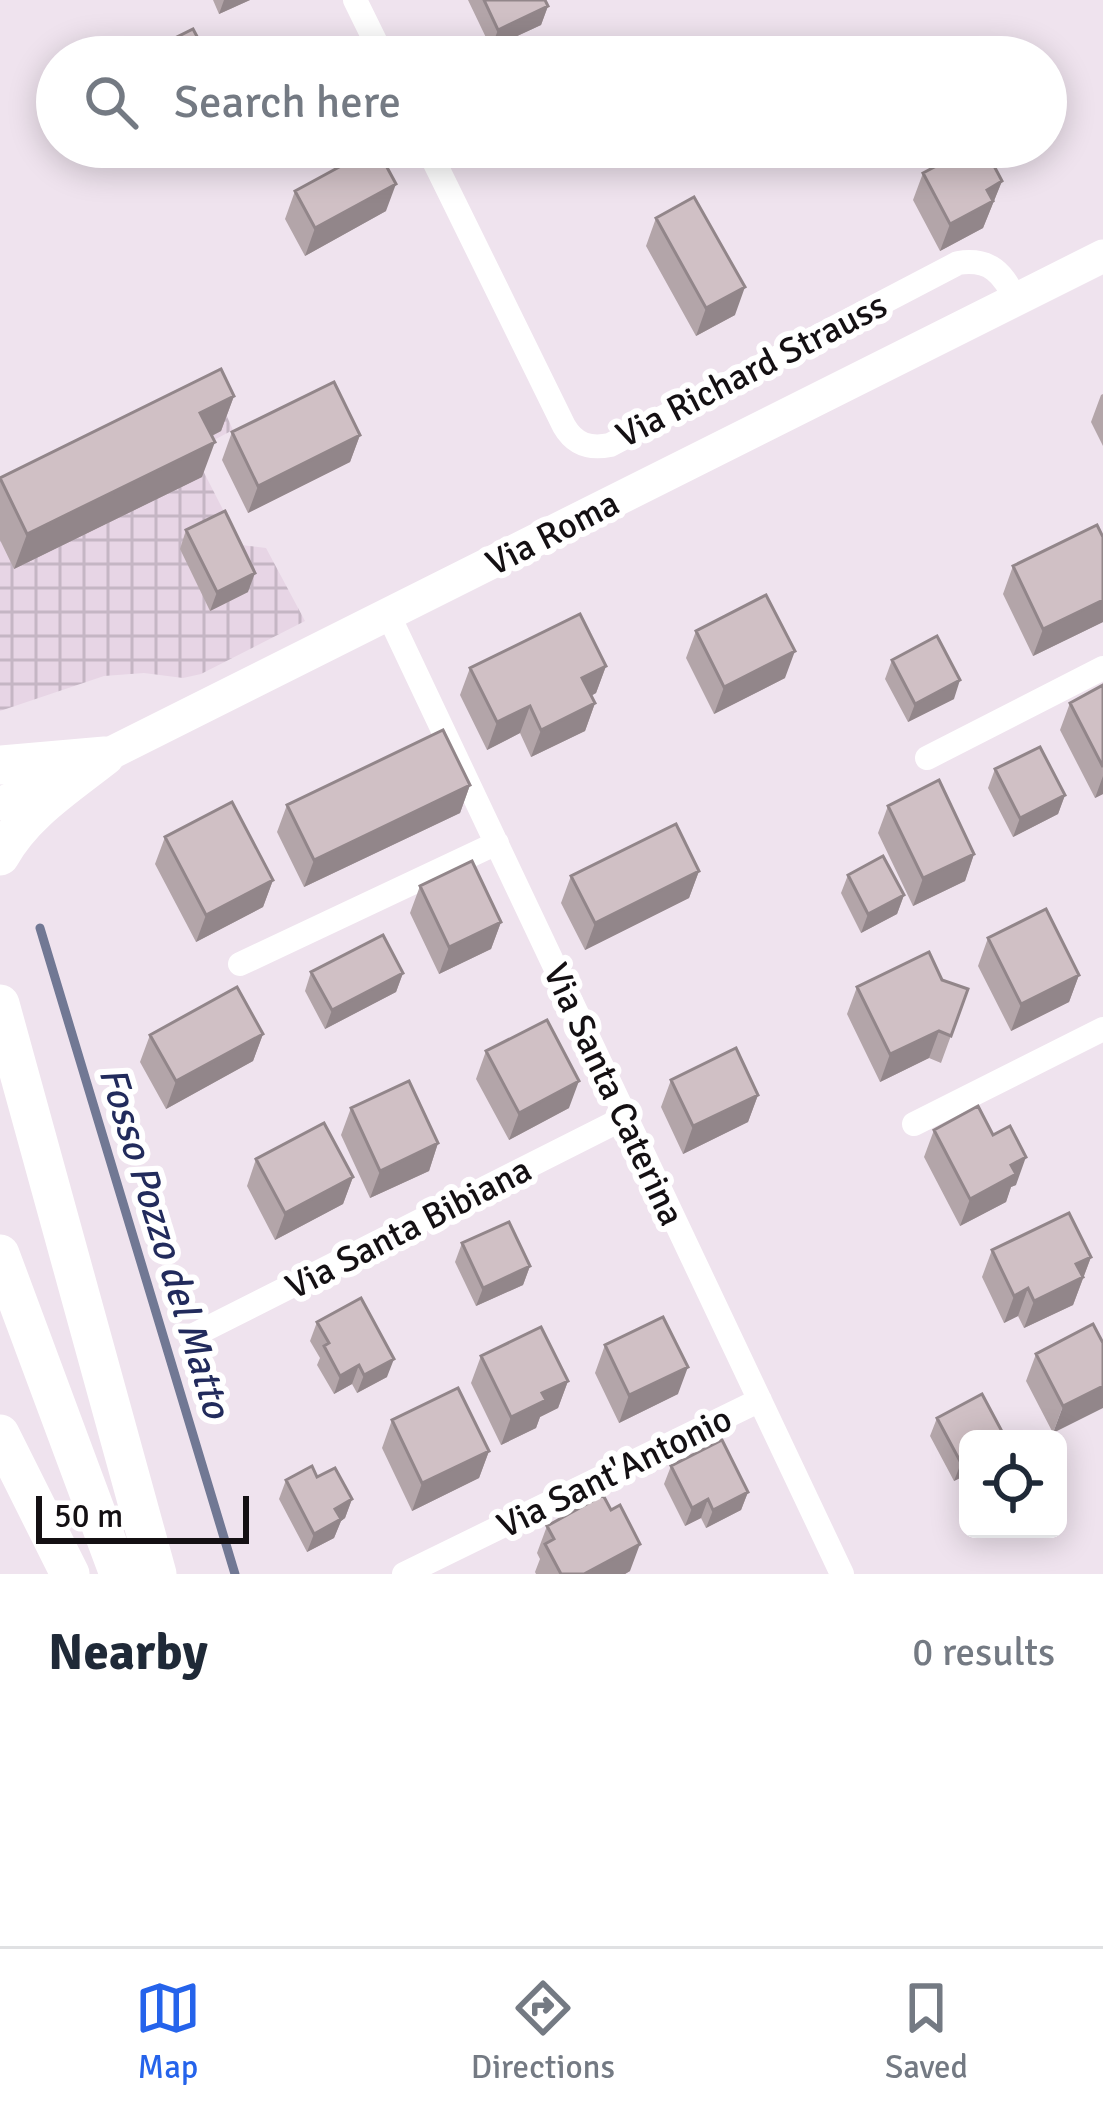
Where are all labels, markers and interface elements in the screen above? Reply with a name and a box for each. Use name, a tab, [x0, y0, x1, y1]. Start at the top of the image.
search box	[36, 36, 1067, 168]
icon: search	[78, 69, 144, 135]
text: Search here	[174, 75, 401, 130]
street label: Via Richard Strauss	[609, 283, 895, 458]
street label: Via Roma	[479, 481, 627, 586]
street label: Via Santa Caterina	[533, 956, 694, 1233]
water label: Fosso Pozzo del Matto	[89, 1061, 242, 1425]
street label: Via Santa Bibiana	[278, 1147, 539, 1310]
street label: Via Sant'Antonio	[490, 1396, 739, 1549]
map controls	[959, 1430, 1067, 1538]
button: locate	[959, 1430, 1067, 1538]
scale bar	[36, 1490, 249, 1543]
text: 50 m	[54, 1496, 123, 1537]
text: Nearby	[48, 1621, 208, 1684]
text: 0 results	[912, 1628, 1055, 1676]
tab: Map	[135, 1975, 201, 2088]
tab: Directions	[471, 1975, 615, 2088]
tab: Saved	[885, 1975, 968, 2088]

